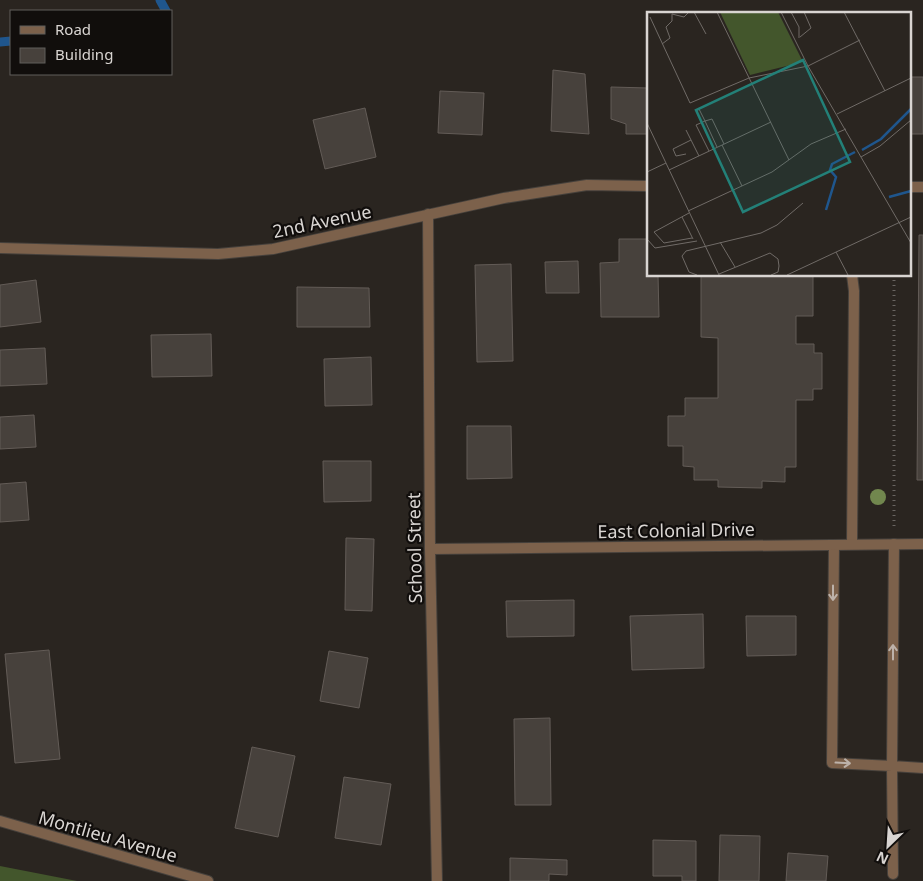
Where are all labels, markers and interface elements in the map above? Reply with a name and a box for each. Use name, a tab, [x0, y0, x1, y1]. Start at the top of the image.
legend	[10, 10, 172, 75]
inset map	[647, 12, 910, 276]
text: Road	[55, 19, 91, 39]
text: Building	[55, 44, 113, 64]
street label: 2nd Avenue	[270, 199, 374, 243]
street label: School Street	[401, 492, 427, 604]
street label: East Colonial Drive	[597, 517, 755, 543]
one-way arrow	[829, 585, 838, 601]
one-way arrow	[888, 644, 898, 660]
one-way arrow	[835, 759, 851, 768]
street label: Montlieu Avenue	[36, 805, 180, 867]
north arrow	[863, 821, 913, 871]
text: N	[873, 847, 891, 869]

